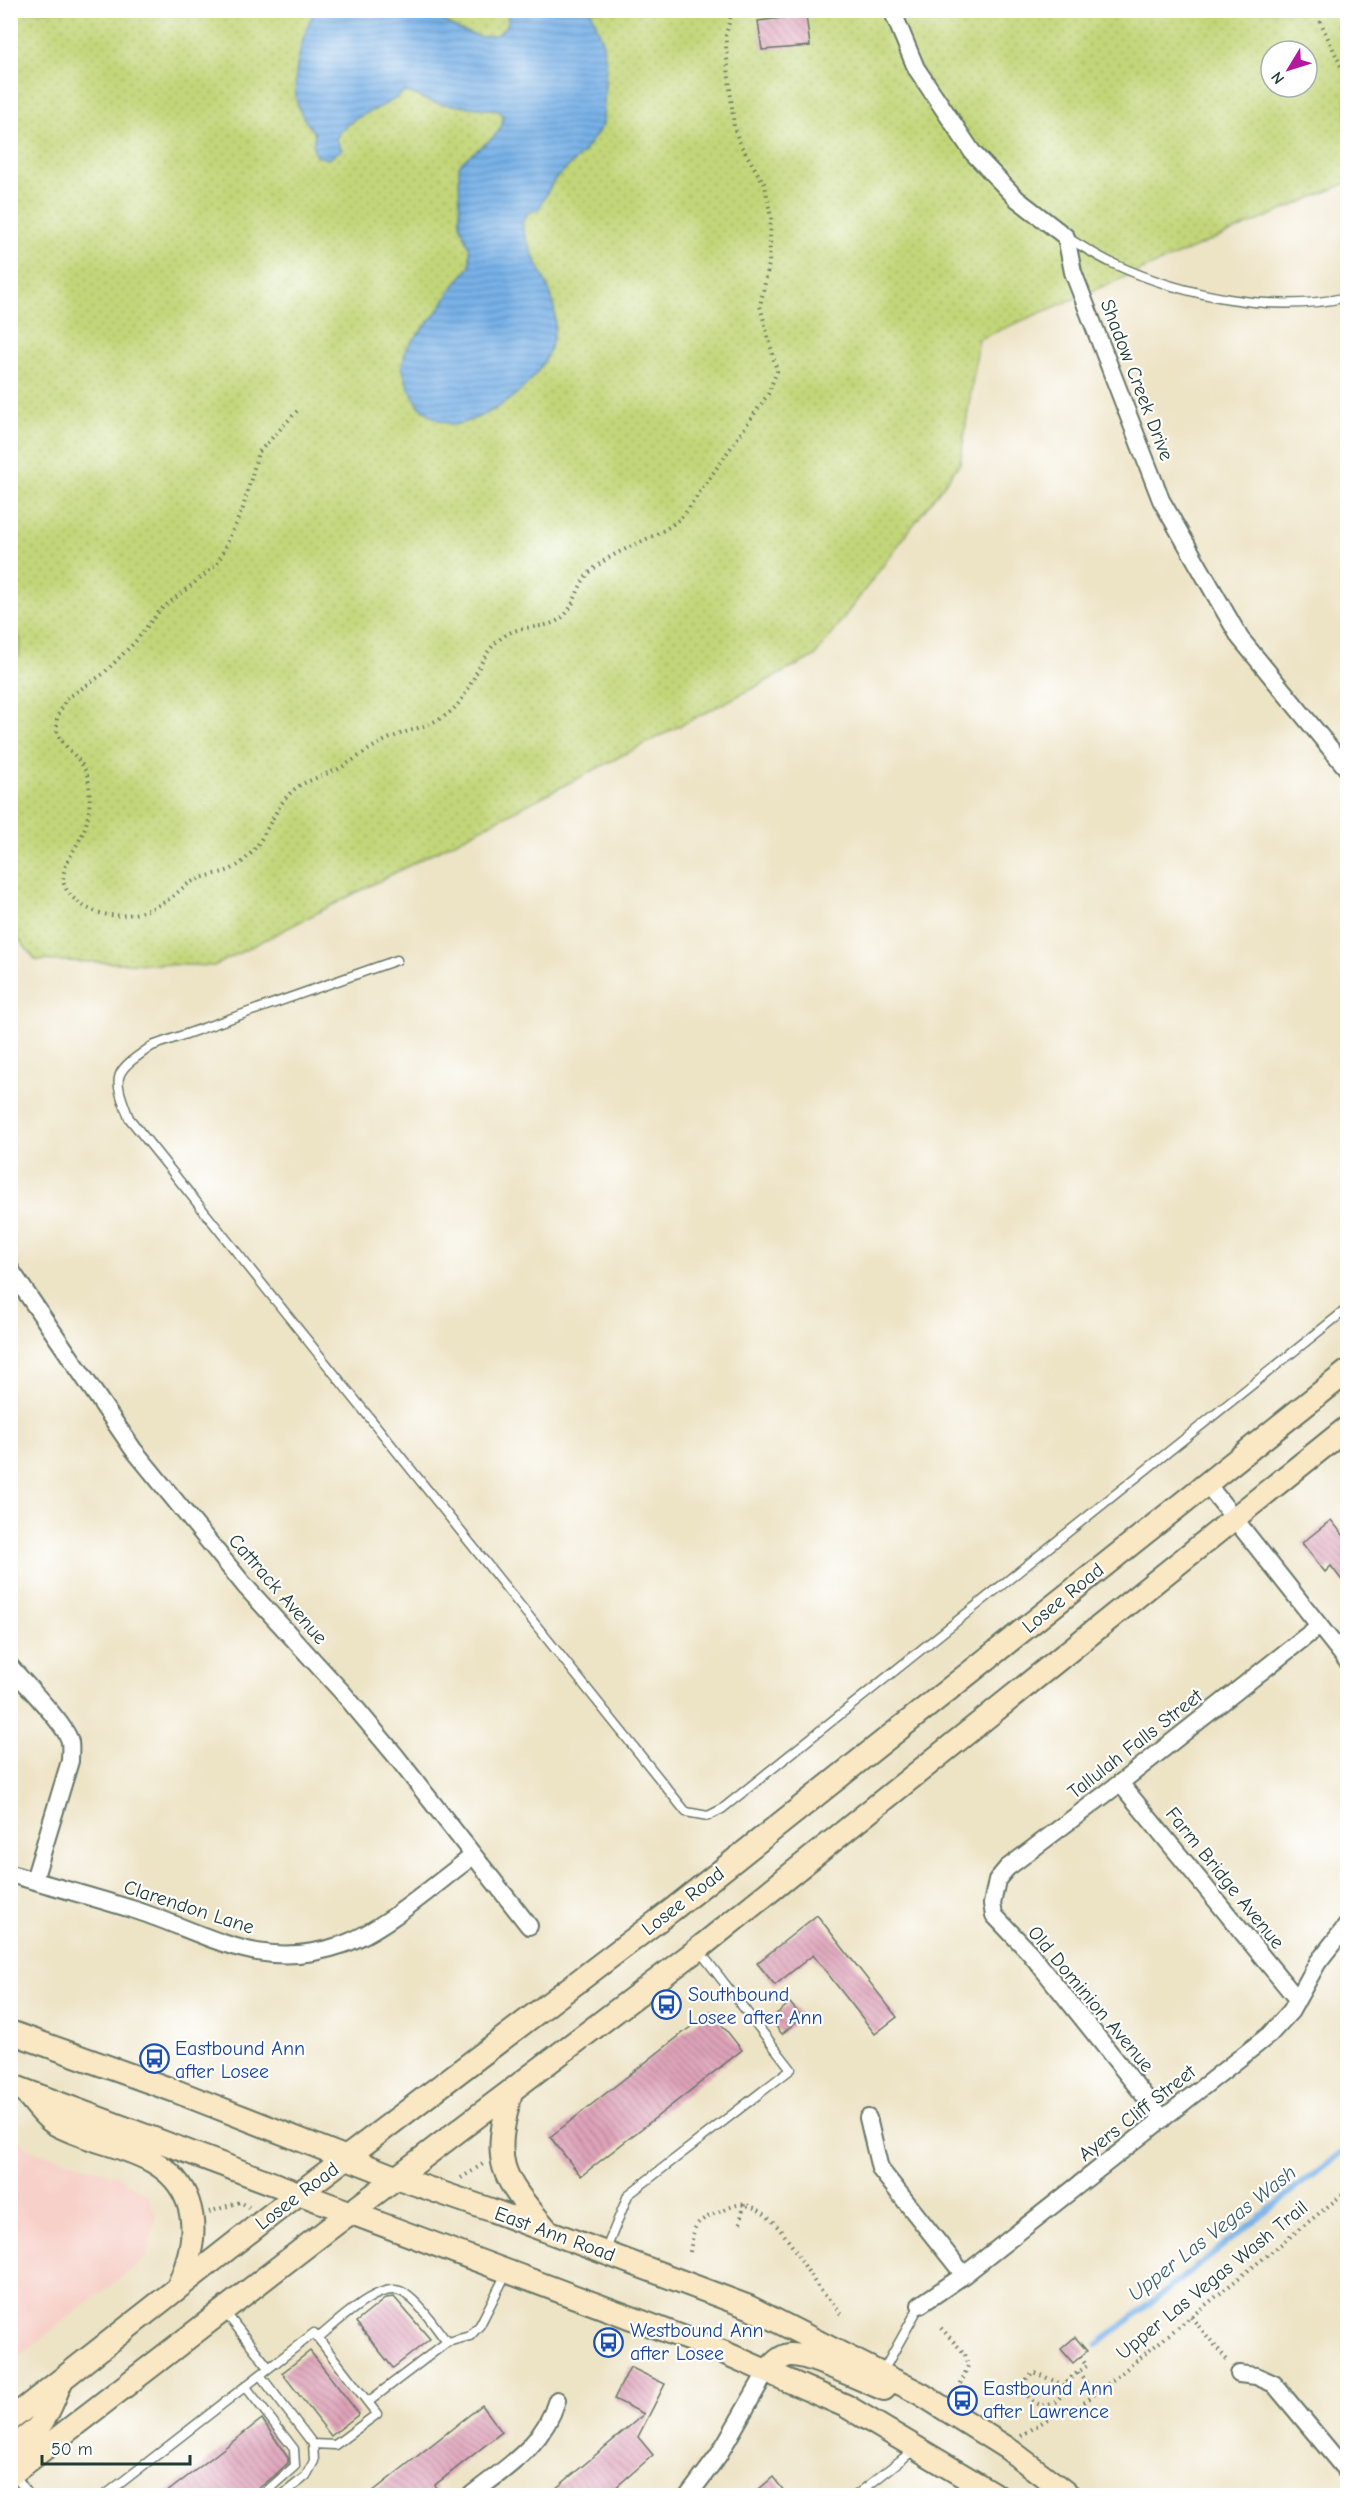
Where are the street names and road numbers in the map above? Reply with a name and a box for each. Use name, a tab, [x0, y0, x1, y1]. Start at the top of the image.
street label: Shadow Creek Drive	[1096, 296, 1178, 464]
street label: Cattrack Avenue	[224, 1529, 332, 1649]
street label: Losee Road	[1018, 1558, 1108, 1638]
street label: Tallulah Falls Street	[1063, 1684, 1208, 1804]
street label: Farm Bridge Avenue	[1161, 1803, 1289, 1953]
street label: Losee Road	[637, 1862, 729, 1940]
street label: Clarendon Lane	[121, 1875, 257, 1939]
street label: Old Dominion Avenue	[1023, 1921, 1159, 2077]
street label: Ayers Cliff Street	[1074, 2059, 1201, 2166]
street label: Losee Road	[251, 2157, 343, 2235]
street label: Upper Las Vegas Wash Trail	[1112, 2196, 1312, 2364]
street label: East Ann Road	[492, 2202, 618, 2266]

